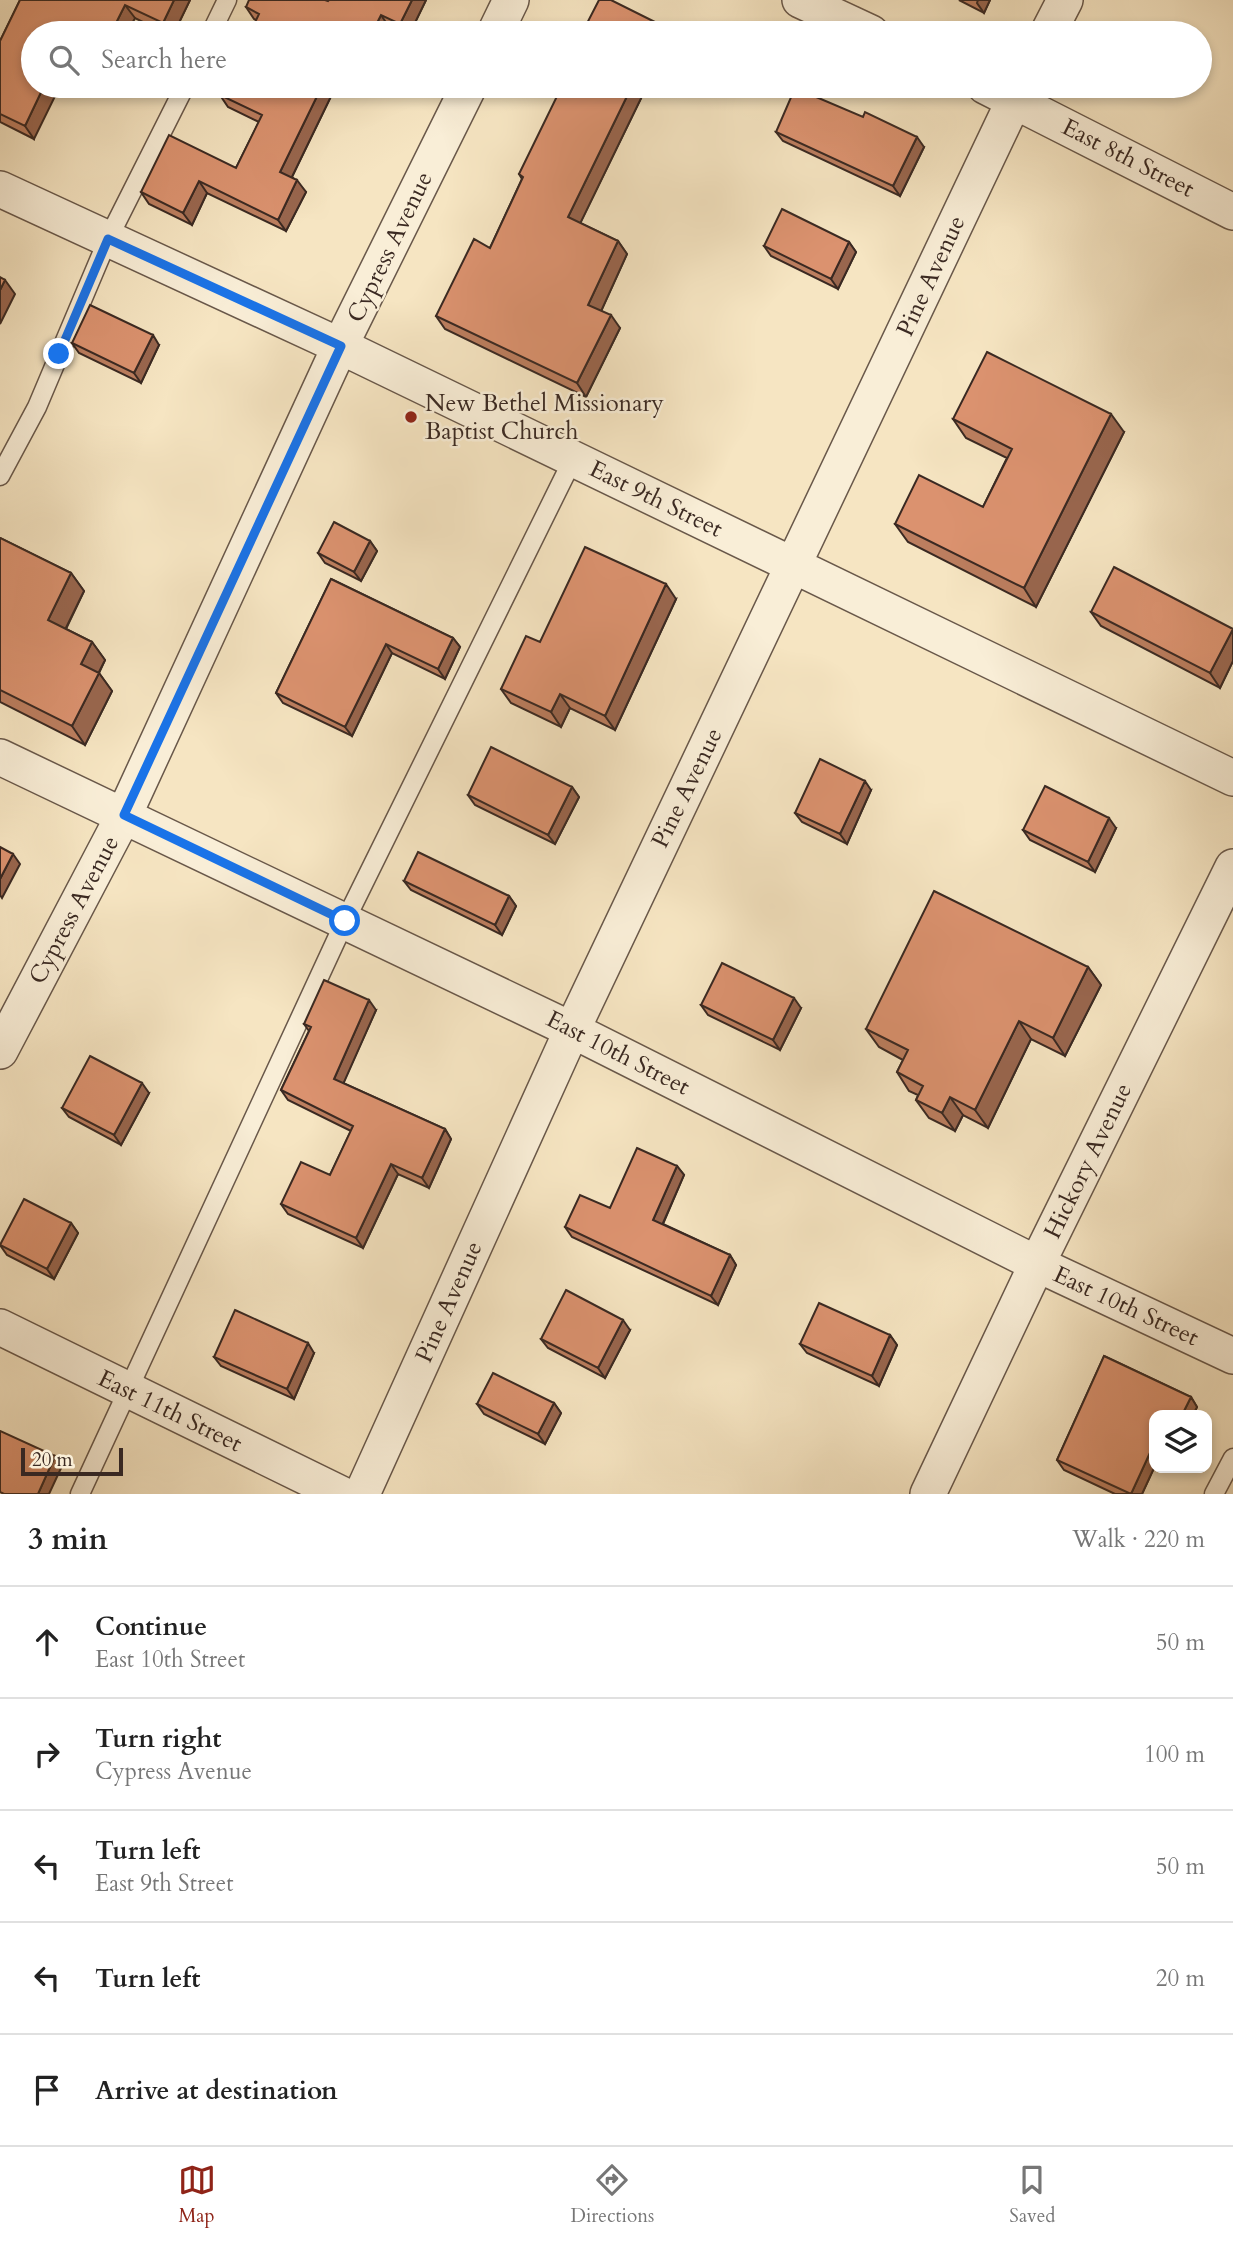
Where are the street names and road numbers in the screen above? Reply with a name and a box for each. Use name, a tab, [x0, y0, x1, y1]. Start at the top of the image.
street label: East 8th Street	[1056, 111, 1200, 206]
street label: Cypress Avenue	[339, 166, 441, 328]
street label: Pine Avenue	[889, 210, 973, 342]
street label: East 9th Street	[584, 453, 729, 546]
street label: Pine Avenue	[644, 722, 730, 854]
street label: Cypress Avenue	[21, 830, 127, 990]
street label: East 10th Street	[541, 1003, 696, 1103]
street label: Hickory Avenue	[1036, 1078, 1140, 1244]
street label: Pine Avenue	[408, 1236, 490, 1368]
street label: East 10th Street	[1048, 1258, 1204, 1354]
street label: East 11th Street	[92, 1362, 248, 1460]

